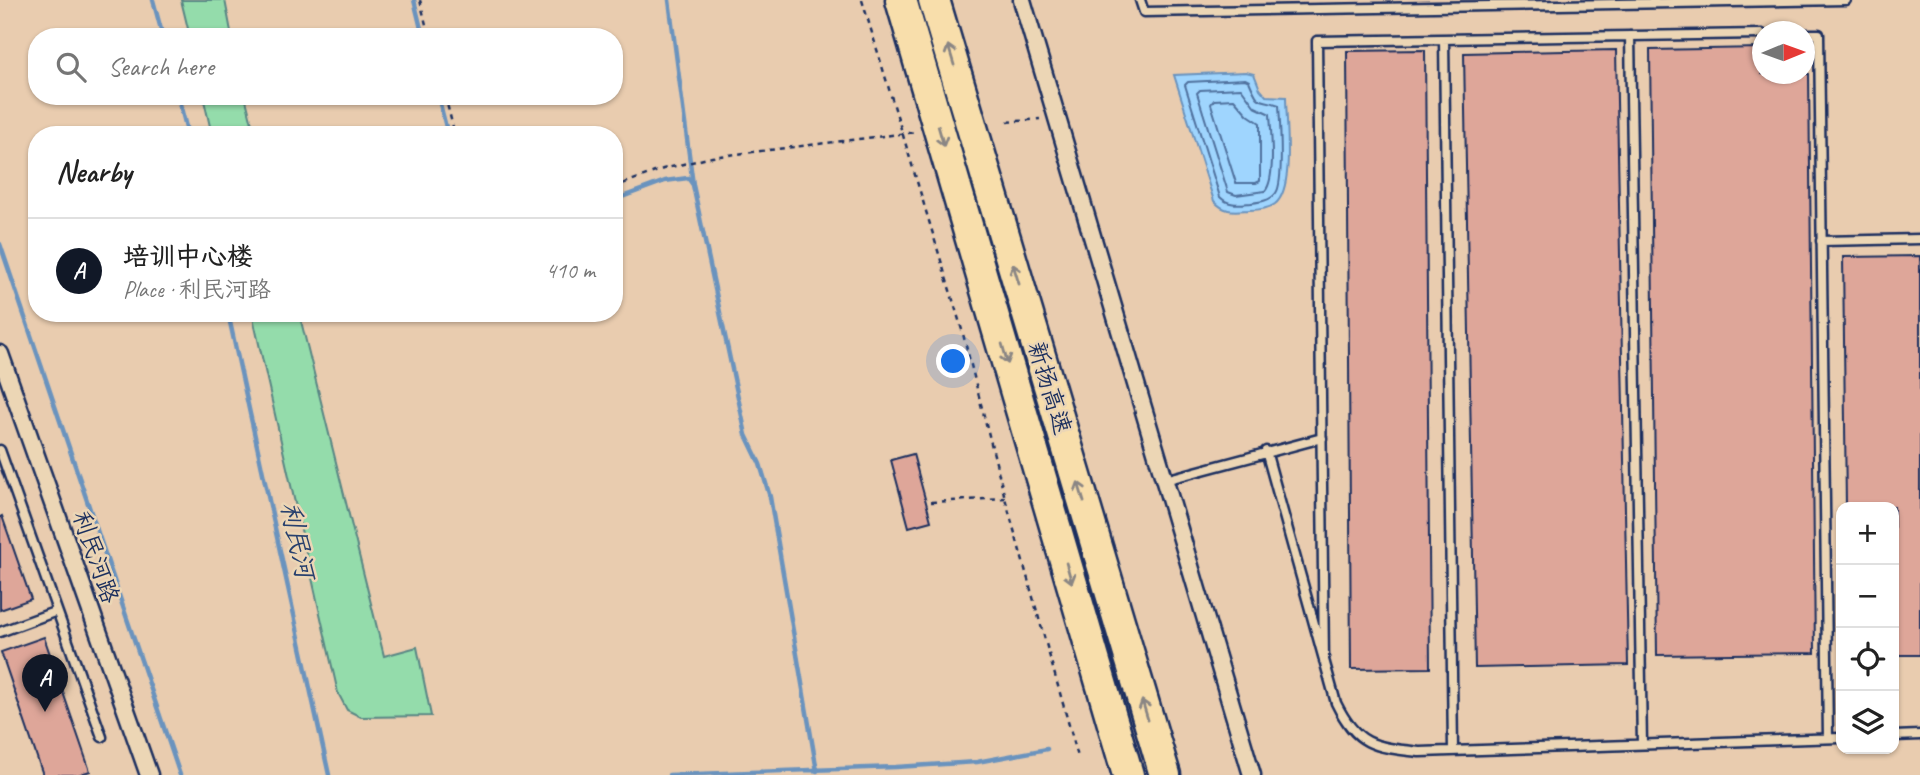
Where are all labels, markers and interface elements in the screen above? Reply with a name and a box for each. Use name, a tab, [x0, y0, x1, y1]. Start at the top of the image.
north arrow	[1752, 21, 1815, 84]
search box	[28, 28, 623, 105]
one-way arrow	[943, 45, 956, 67]
icon: search	[52, 48, 90, 86]
text: Search here	[108, 50, 214, 83]
one-way arrow	[936, 125, 949, 147]
text: Nearby	[56, 153, 132, 191]
text: 培训中心楼	[123, 240, 253, 273]
text: A	[73, 256, 85, 285]
text: 410 m	[546, 256, 595, 285]
one-way arrow	[1008, 263, 1021, 285]
text: Place · 利民河路	[123, 275, 271, 304]
street label: 新扬高速	[1022, 338, 1078, 438]
one-way arrow	[999, 343, 1012, 365]
your location	[936, 344, 970, 378]
one-way arrow	[1073, 481, 1086, 503]
water label: 利民河	[273, 499, 323, 586]
map controls	[1836, 502, 1899, 754]
button: +	[1836, 502, 1899, 565]
street label: 利民河路	[66, 507, 126, 607]
one-way arrow	[1063, 562, 1076, 584]
button: −	[1836, 565, 1899, 628]
button: locate	[1836, 628, 1899, 691]
pin: A	[22, 654, 68, 712]
button: layers	[1836, 691, 1899, 754]
one-way arrow	[1138, 699, 1151, 721]

